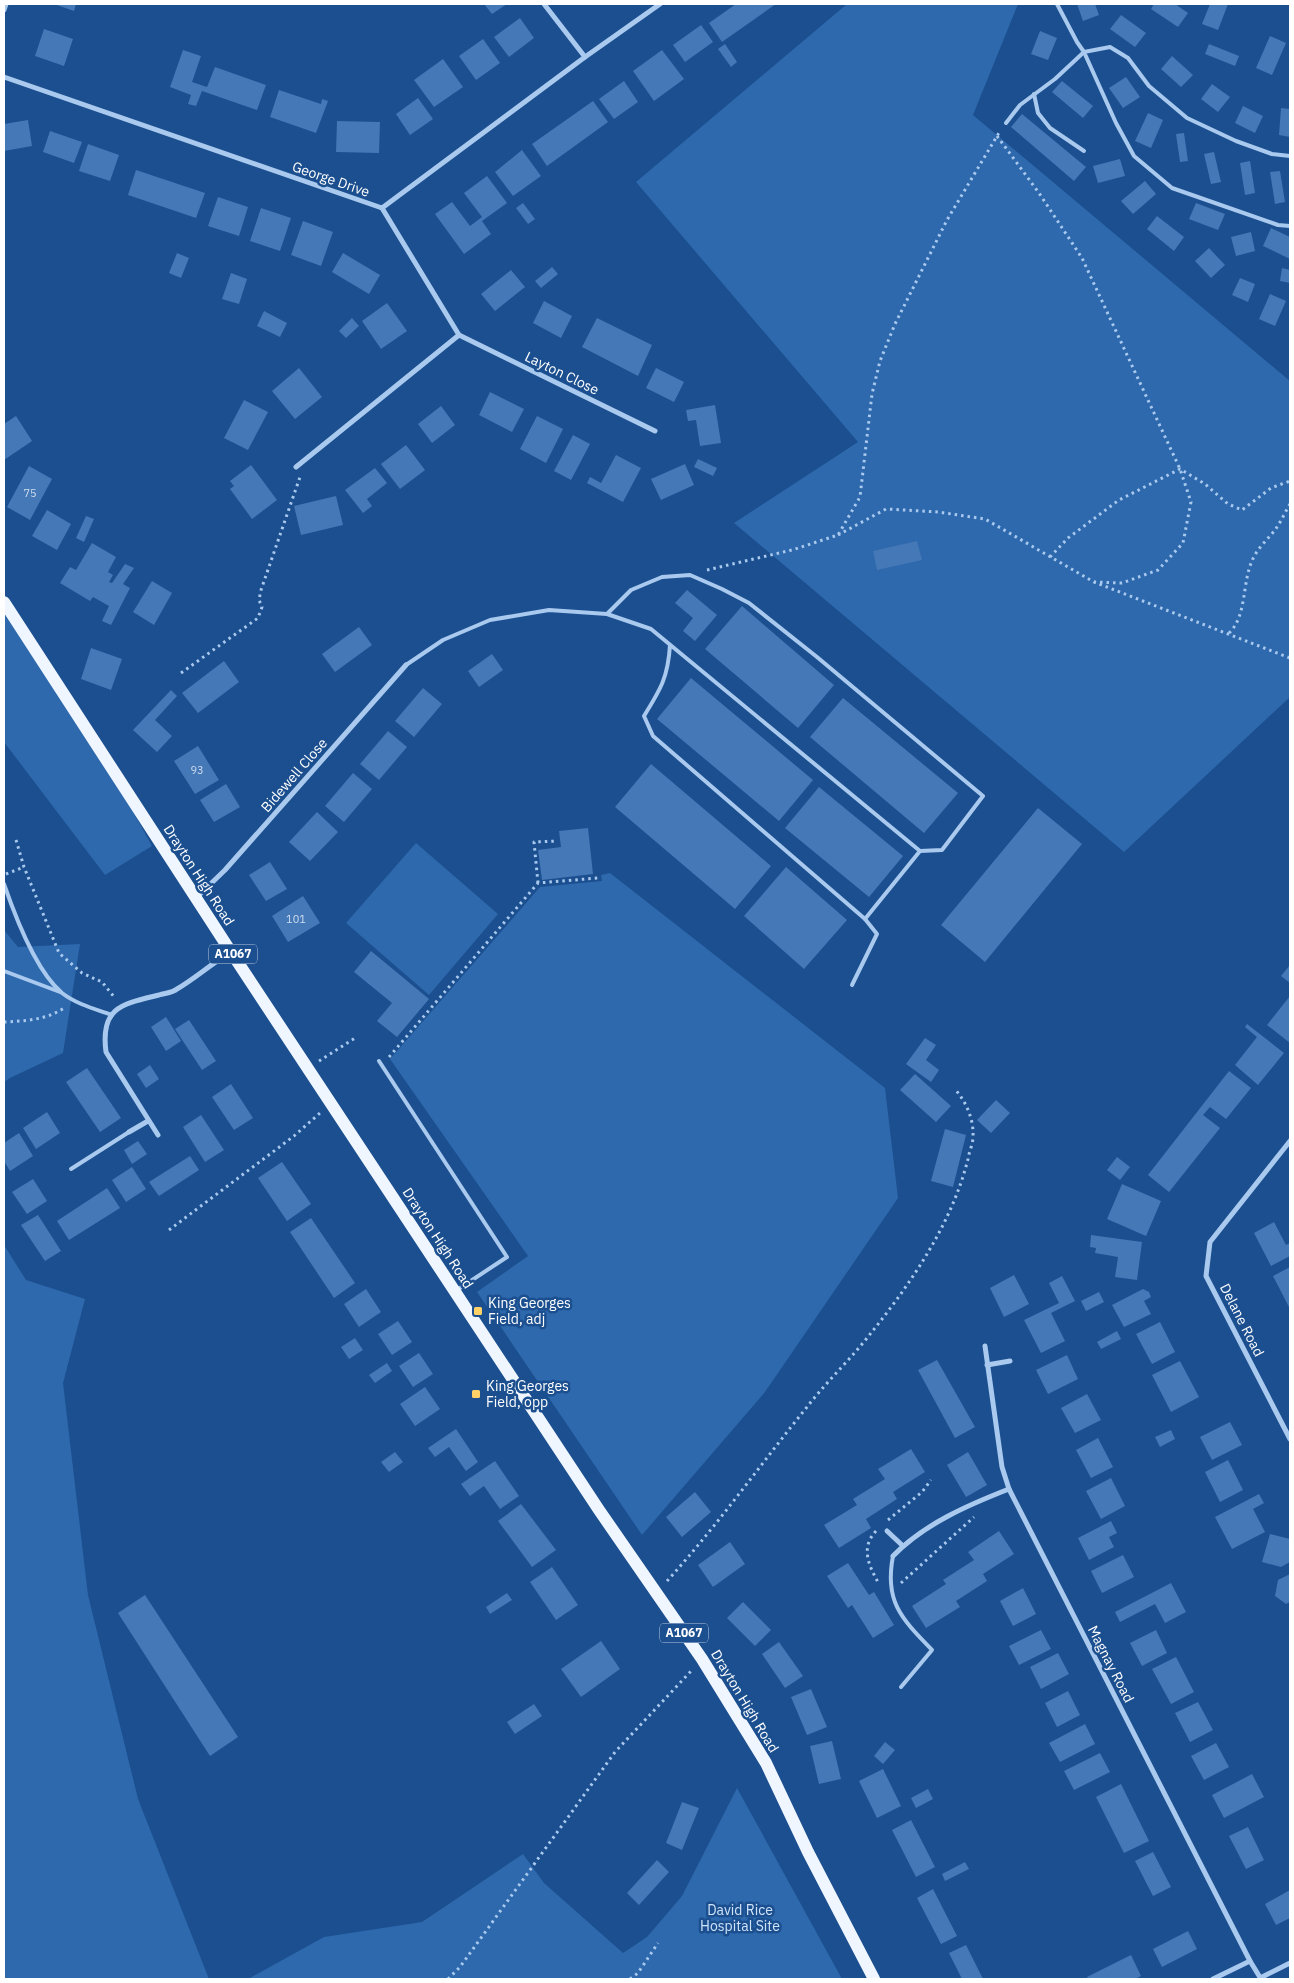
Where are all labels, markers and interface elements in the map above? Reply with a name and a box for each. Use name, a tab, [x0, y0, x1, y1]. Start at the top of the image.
street label: George Drive	[290, 157, 372, 201]
street label: Layton Close	[522, 347, 602, 399]
house number: 75	[23, 486, 37, 500]
street label: Bidewell Close	[257, 734, 331, 816]
house number: 93	[190, 763, 204, 777]
street label: Drayton High Road	[160, 821, 238, 929]
house number: 101	[286, 912, 306, 926]
road number: A1067	[209, 944, 257, 964]
street label: Drayton High Road	[399, 1184, 477, 1292]
street label: Delane Road	[1216, 1280, 1268, 1360]
place label: King Georges Field, adj	[488, 1294, 571, 1328]
marker: King Georges Field, adj	[472, 1305, 484, 1317]
place label: King Georges Field, opp	[486, 1377, 569, 1411]
marker: King Georges Field, opp	[470, 1388, 482, 1400]
street label: Magnay Road	[1084, 1622, 1138, 1706]
road number: A1067	[660, 1624, 708, 1642]
street label: Drayton High Road	[707, 1646, 783, 1756]
park label: David Rice Hospital Site	[700, 1901, 780, 1935]

